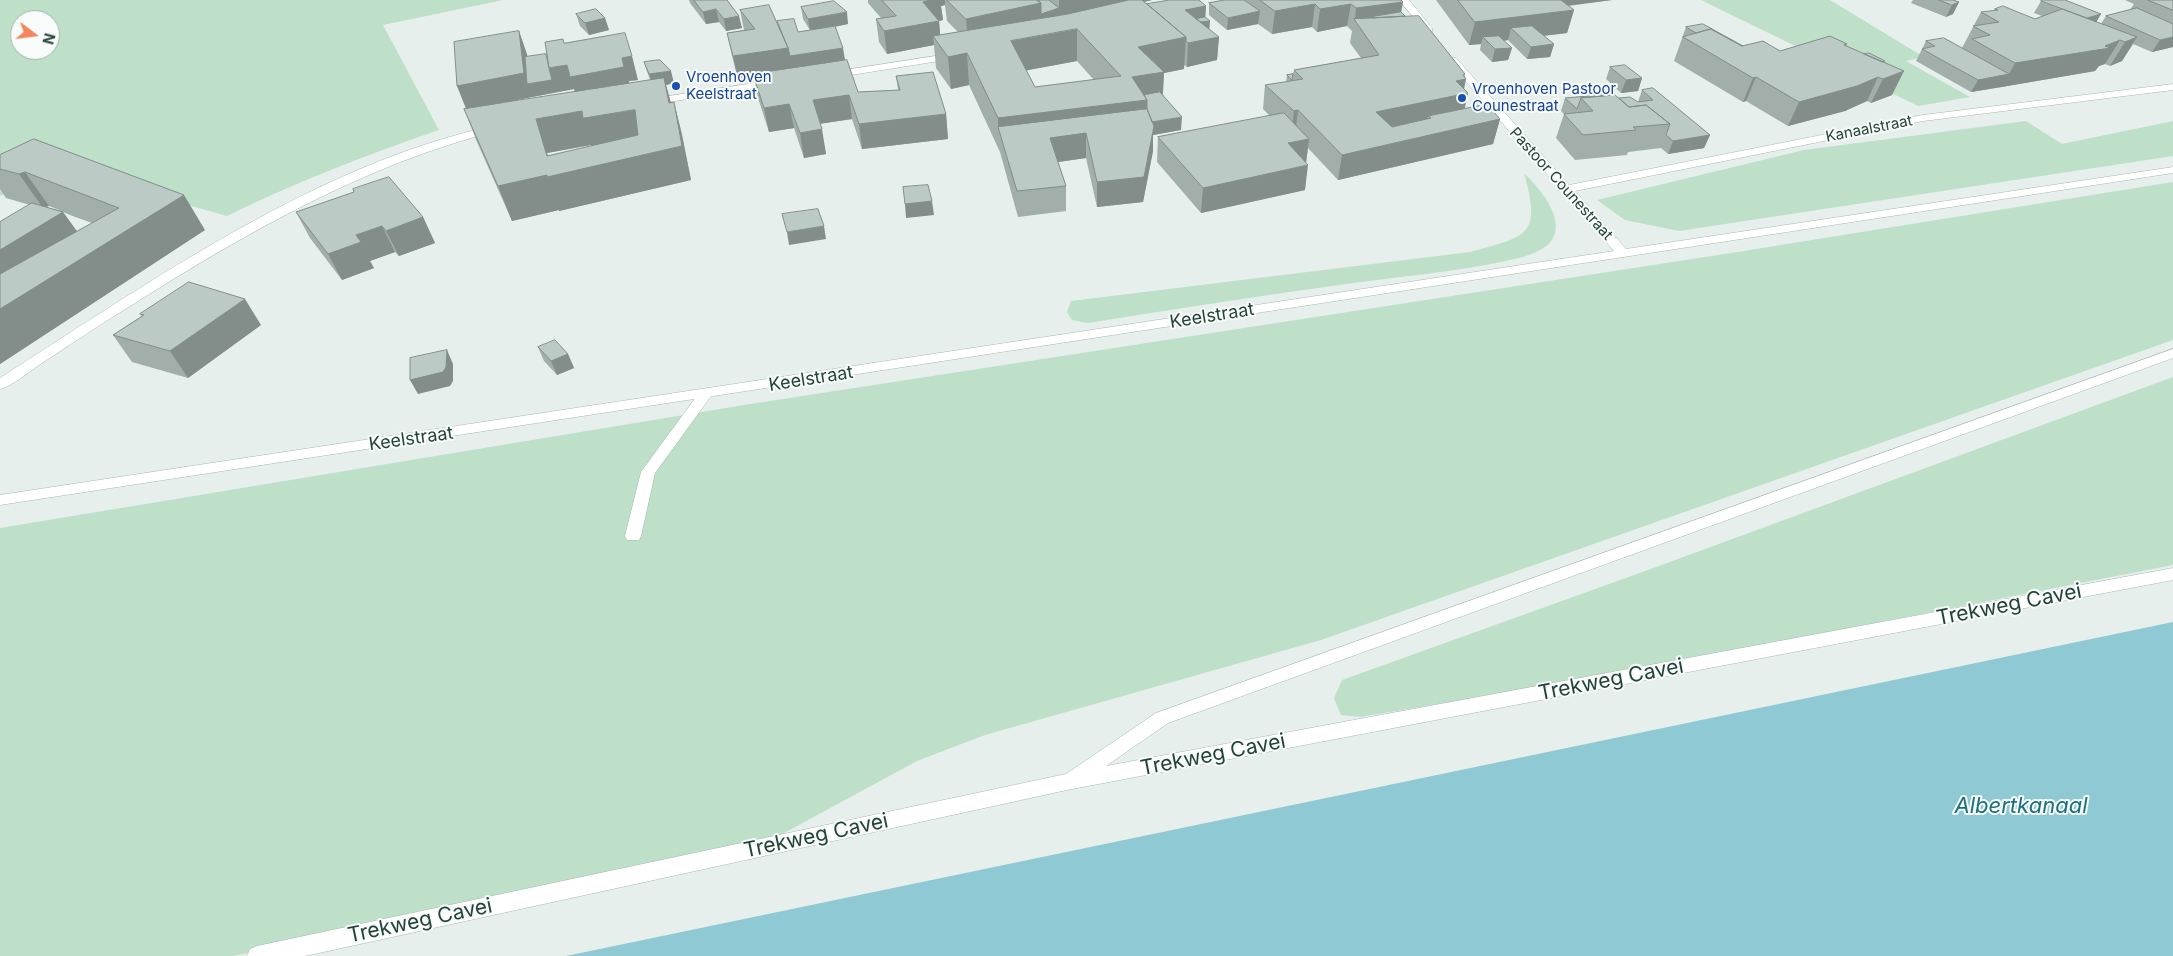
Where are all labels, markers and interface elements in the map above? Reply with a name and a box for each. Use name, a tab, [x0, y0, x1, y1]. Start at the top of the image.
north arrow	[10, 10, 60, 60]
text: N	[39, 31, 59, 46]
place label: Vroenhoven Keelstraat	[686, 68, 772, 103]
marker: Vroenhoven Keelstraat	[670, 80, 682, 92]
place label: Vroenhoven Pastoor Counestraat	[1472, 80, 1616, 115]
marker: Vroenhoven Pastoor Counestraat	[1456, 92, 1468, 104]
street label: Kanaalstraat	[1824, 112, 1914, 146]
street label: Pastoor Counestraat	[1506, 124, 1616, 244]
street label: Keelstraat	[1168, 299, 1256, 333]
street label: Keelstraat	[767, 362, 855, 396]
street label: Keelstraat	[367, 422, 455, 456]
street label: Trekweg Cavei	[1934, 579, 2084, 631]
street label: Trekweg Cavei	[1536, 654, 1686, 706]
street label: Trekweg Cavei	[1138, 729, 1288, 781]
water label: Albertkanaal	[1955, 793, 2087, 819]
street label: Trekweg Cavei	[741, 808, 891, 864]
street label: Trekweg Cavei	[345, 893, 495, 949]

